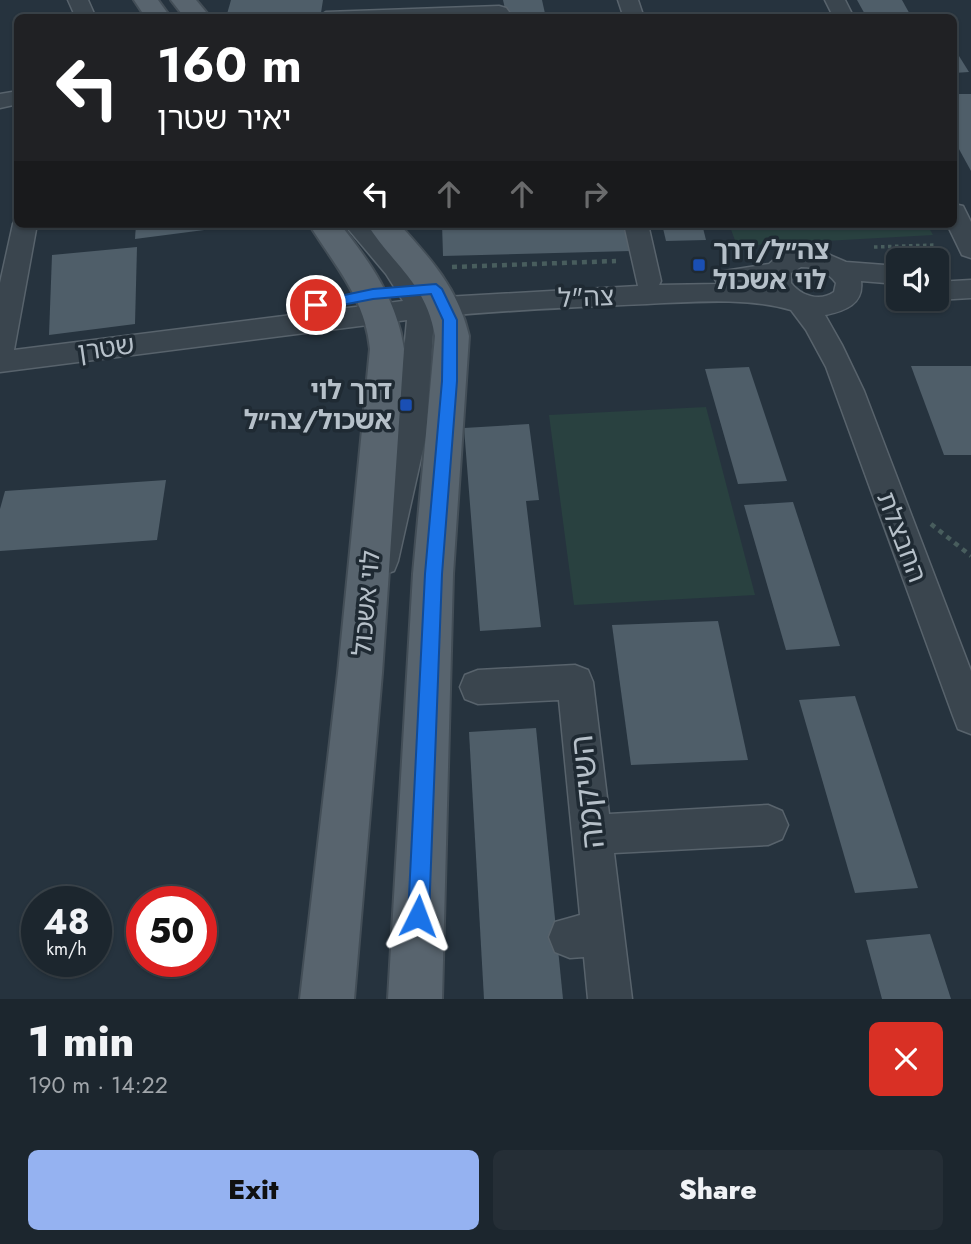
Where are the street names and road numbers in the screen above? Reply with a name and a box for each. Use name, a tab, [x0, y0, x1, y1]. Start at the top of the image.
street label: צה"ל	[557, 277, 615, 317]
street label: שטרן	[75, 325, 137, 371]
street label: החבצלת	[867, 486, 937, 588]
street label: לוי אשכול	[342, 549, 390, 657]
street label: השיקמה	[558, 733, 616, 851]

